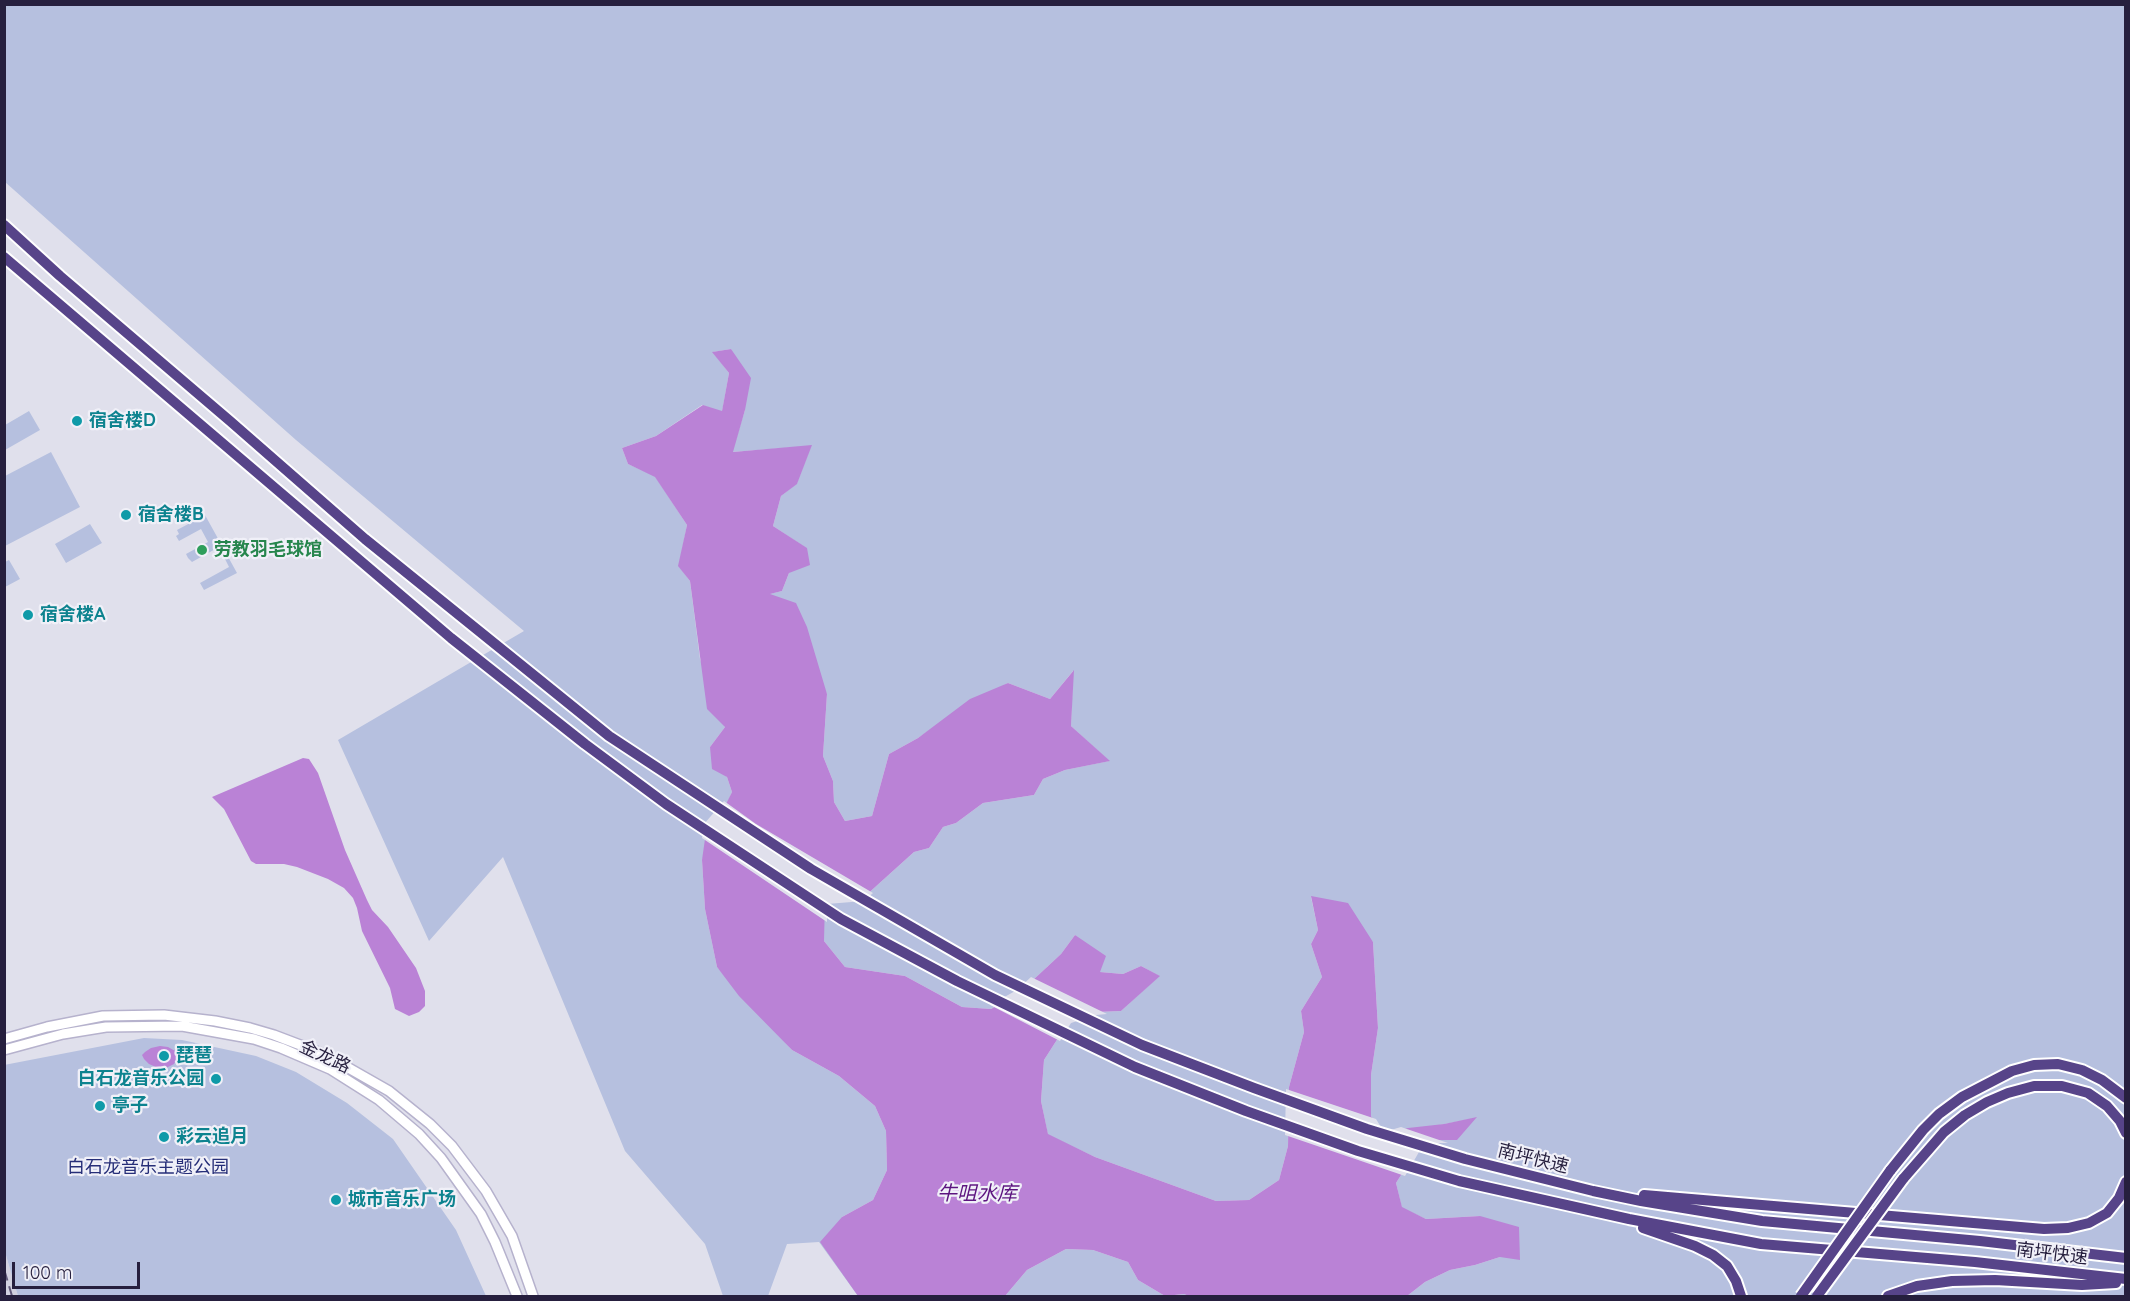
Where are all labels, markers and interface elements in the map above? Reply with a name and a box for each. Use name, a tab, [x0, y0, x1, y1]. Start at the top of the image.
place label: 宿舍楼D	[89, 410, 156, 432]
marker: 宿舍楼D	[70, 414, 84, 428]
place label: 宿舍楼B	[138, 504, 204, 526]
marker: 宿舍楼B	[119, 508, 133, 522]
place label: 劳教羽毛球馆	[214, 539, 322, 561]
marker: 劳教羽毛球馆	[195, 543, 209, 557]
place label: 宿舍楼A	[40, 604, 106, 626]
marker: 宿舍楼A	[21, 608, 35, 622]
street label: 金龙路	[296, 1036, 354, 1078]
place label: 琵琶	[176, 1045, 212, 1067]
marker: 琵琶	[157, 1049, 171, 1063]
place label: 白石龙音乐公园	[78, 1068, 204, 1090]
marker: 白石龙音乐公园	[209, 1072, 223, 1086]
place label: 亭子	[112, 1095, 148, 1117]
marker: 亭子	[93, 1099, 107, 1113]
place label: 彩云追月	[176, 1126, 248, 1148]
marker: 彩云追月	[157, 1130, 171, 1144]
street label: 南坪快速	[1495, 1140, 1571, 1178]
park label: 白石龙音乐主题公园	[67, 1157, 229, 1179]
water label: 牛咀水库	[937, 1182, 1017, 1206]
place label: 城市音乐广场	[348, 1189, 456, 1211]
marker: 城市音乐广场	[329, 1193, 343, 1207]
street label: 南坪快速	[2015, 1239, 2089, 1269]
scale bar	[15, 1250, 142, 1288]
text: 100 m	[23, 1261, 72, 1284]

